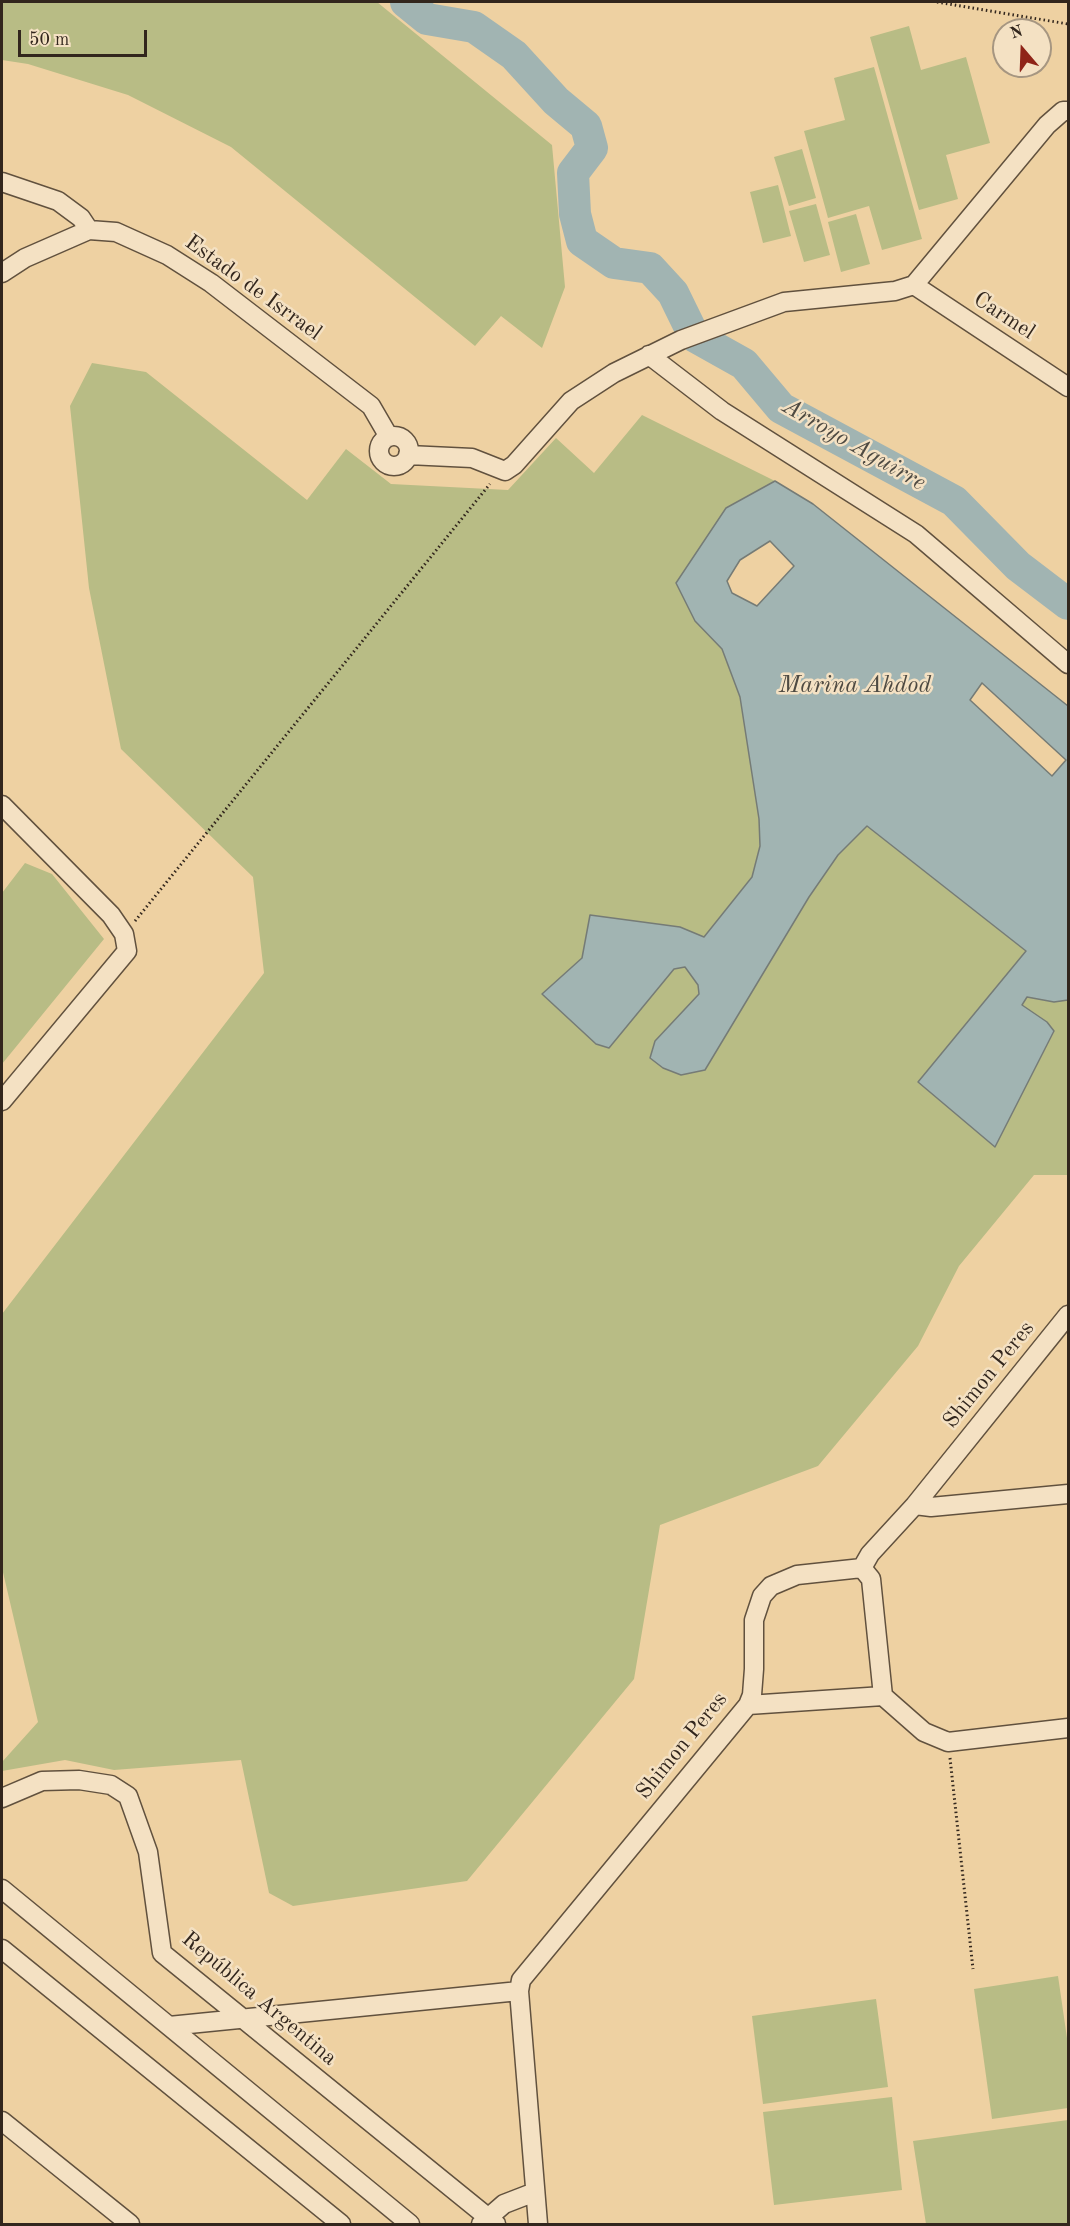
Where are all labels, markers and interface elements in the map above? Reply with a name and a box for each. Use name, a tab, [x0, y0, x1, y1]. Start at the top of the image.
scale bar	[21, 18, 150, 56]
north arrow	[992, 18, 1052, 78]
text: N	[1008, 23, 1025, 42]
text: 50 m	[29, 31, 69, 49]
street label: Estado de Isrrael	[179, 229, 327, 347]
street label: Carmel	[968, 286, 1040, 346]
water label: Arroyo Aguirre	[777, 392, 931, 498]
water label: Marina Ahdod	[779, 672, 931, 700]
street label: Shimon Peres	[938, 1316, 1040, 1434]
street label: Shimon Peres	[631, 1687, 733, 1805]
street label: República Argentina	[176, 1926, 342, 2072]

